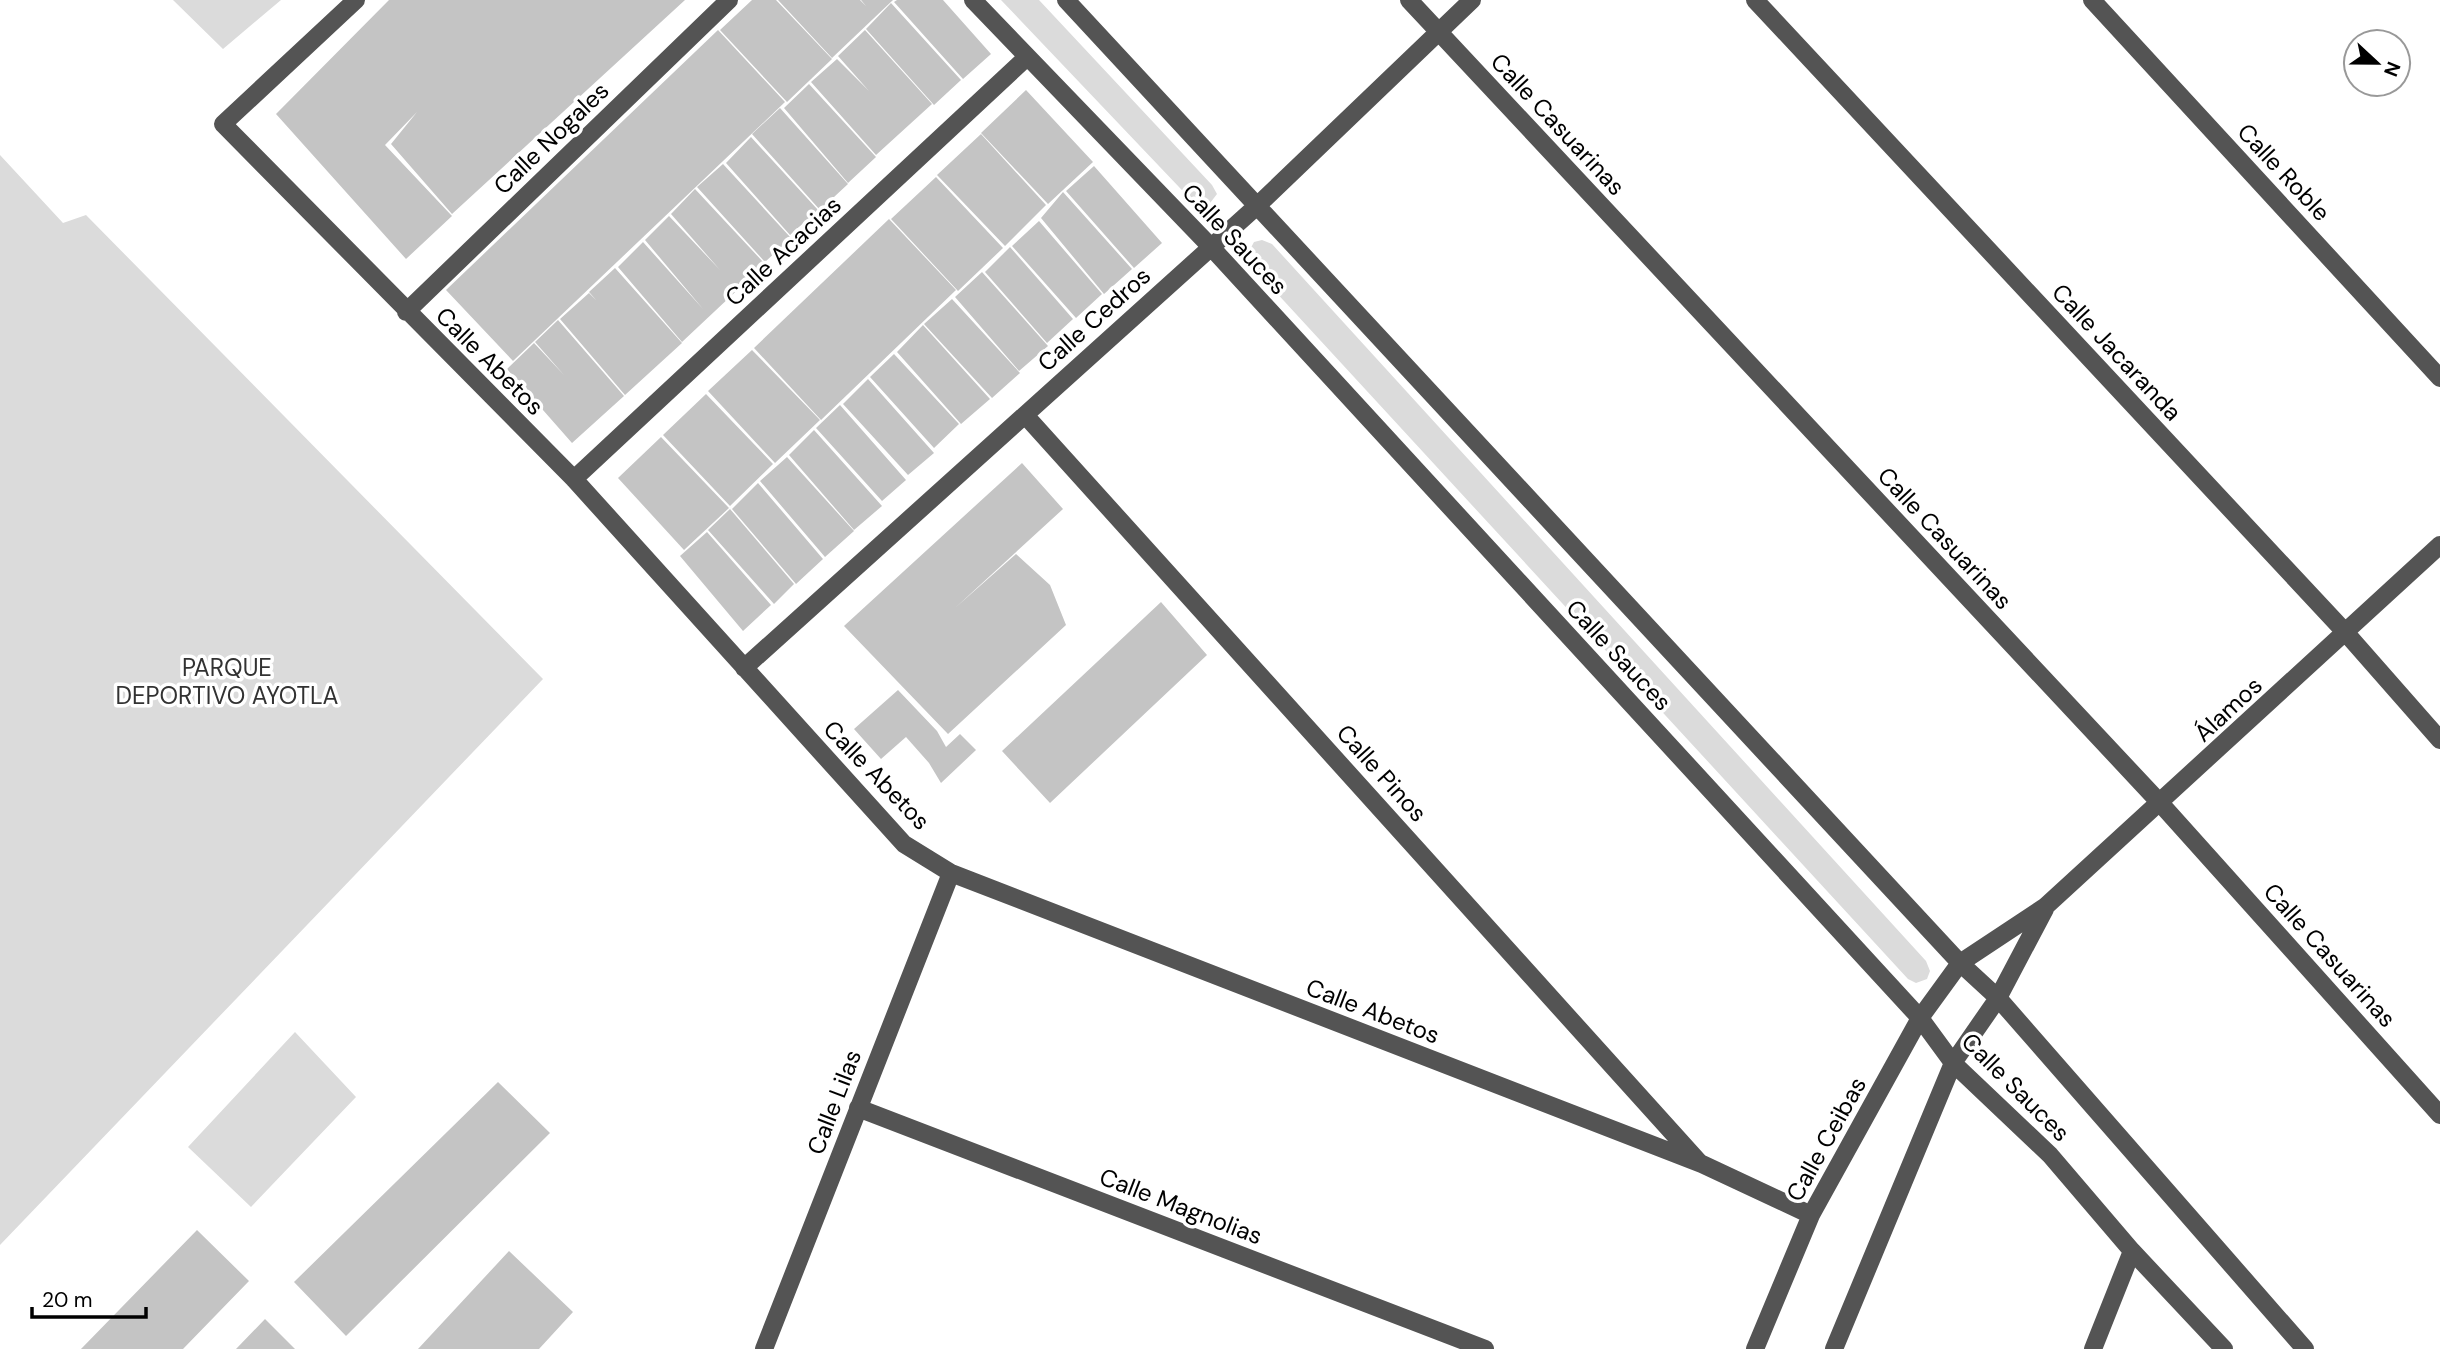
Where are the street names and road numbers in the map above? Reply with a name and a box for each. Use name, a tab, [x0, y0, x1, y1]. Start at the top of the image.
street label: Calle Casuarinas	[1484, 46, 1632, 202]
street label: Calle Nogales	[487, 75, 615, 201]
street label: Calle Roble	[2231, 117, 2337, 227]
street label: Calle Sauces	[1176, 177, 1294, 301]
street label: Calle Acacias	[718, 189, 848, 313]
street label: Calle Cedros	[1031, 260, 1157, 378]
street label: Calle Jacaranda	[2045, 277, 2189, 427]
street label: Calle Abetos	[429, 300, 551, 422]
street label: Calle Casuarinas	[1871, 460, 2019, 616]
street label: Calle Sauces	[1560, 593, 1678, 717]
street label: Álamos	[2187, 670, 2269, 748]
street label: Calle Abetos	[817, 714, 937, 836]
street label: Calle Pinos	[1330, 718, 1434, 828]
street label: Calle Casuarinas	[2257, 876, 2403, 1034]
street label: Calle Abetos	[1302, 971, 1444, 1051]
street label: Calle Sauces	[1955, 1026, 2077, 1148]
street label: Calle Lilas	[800, 1045, 868, 1159]
street label: Calle Ceibas	[1779, 1071, 1873, 1207]
street label: Calle Magnolias	[1095, 1161, 1267, 1251]

